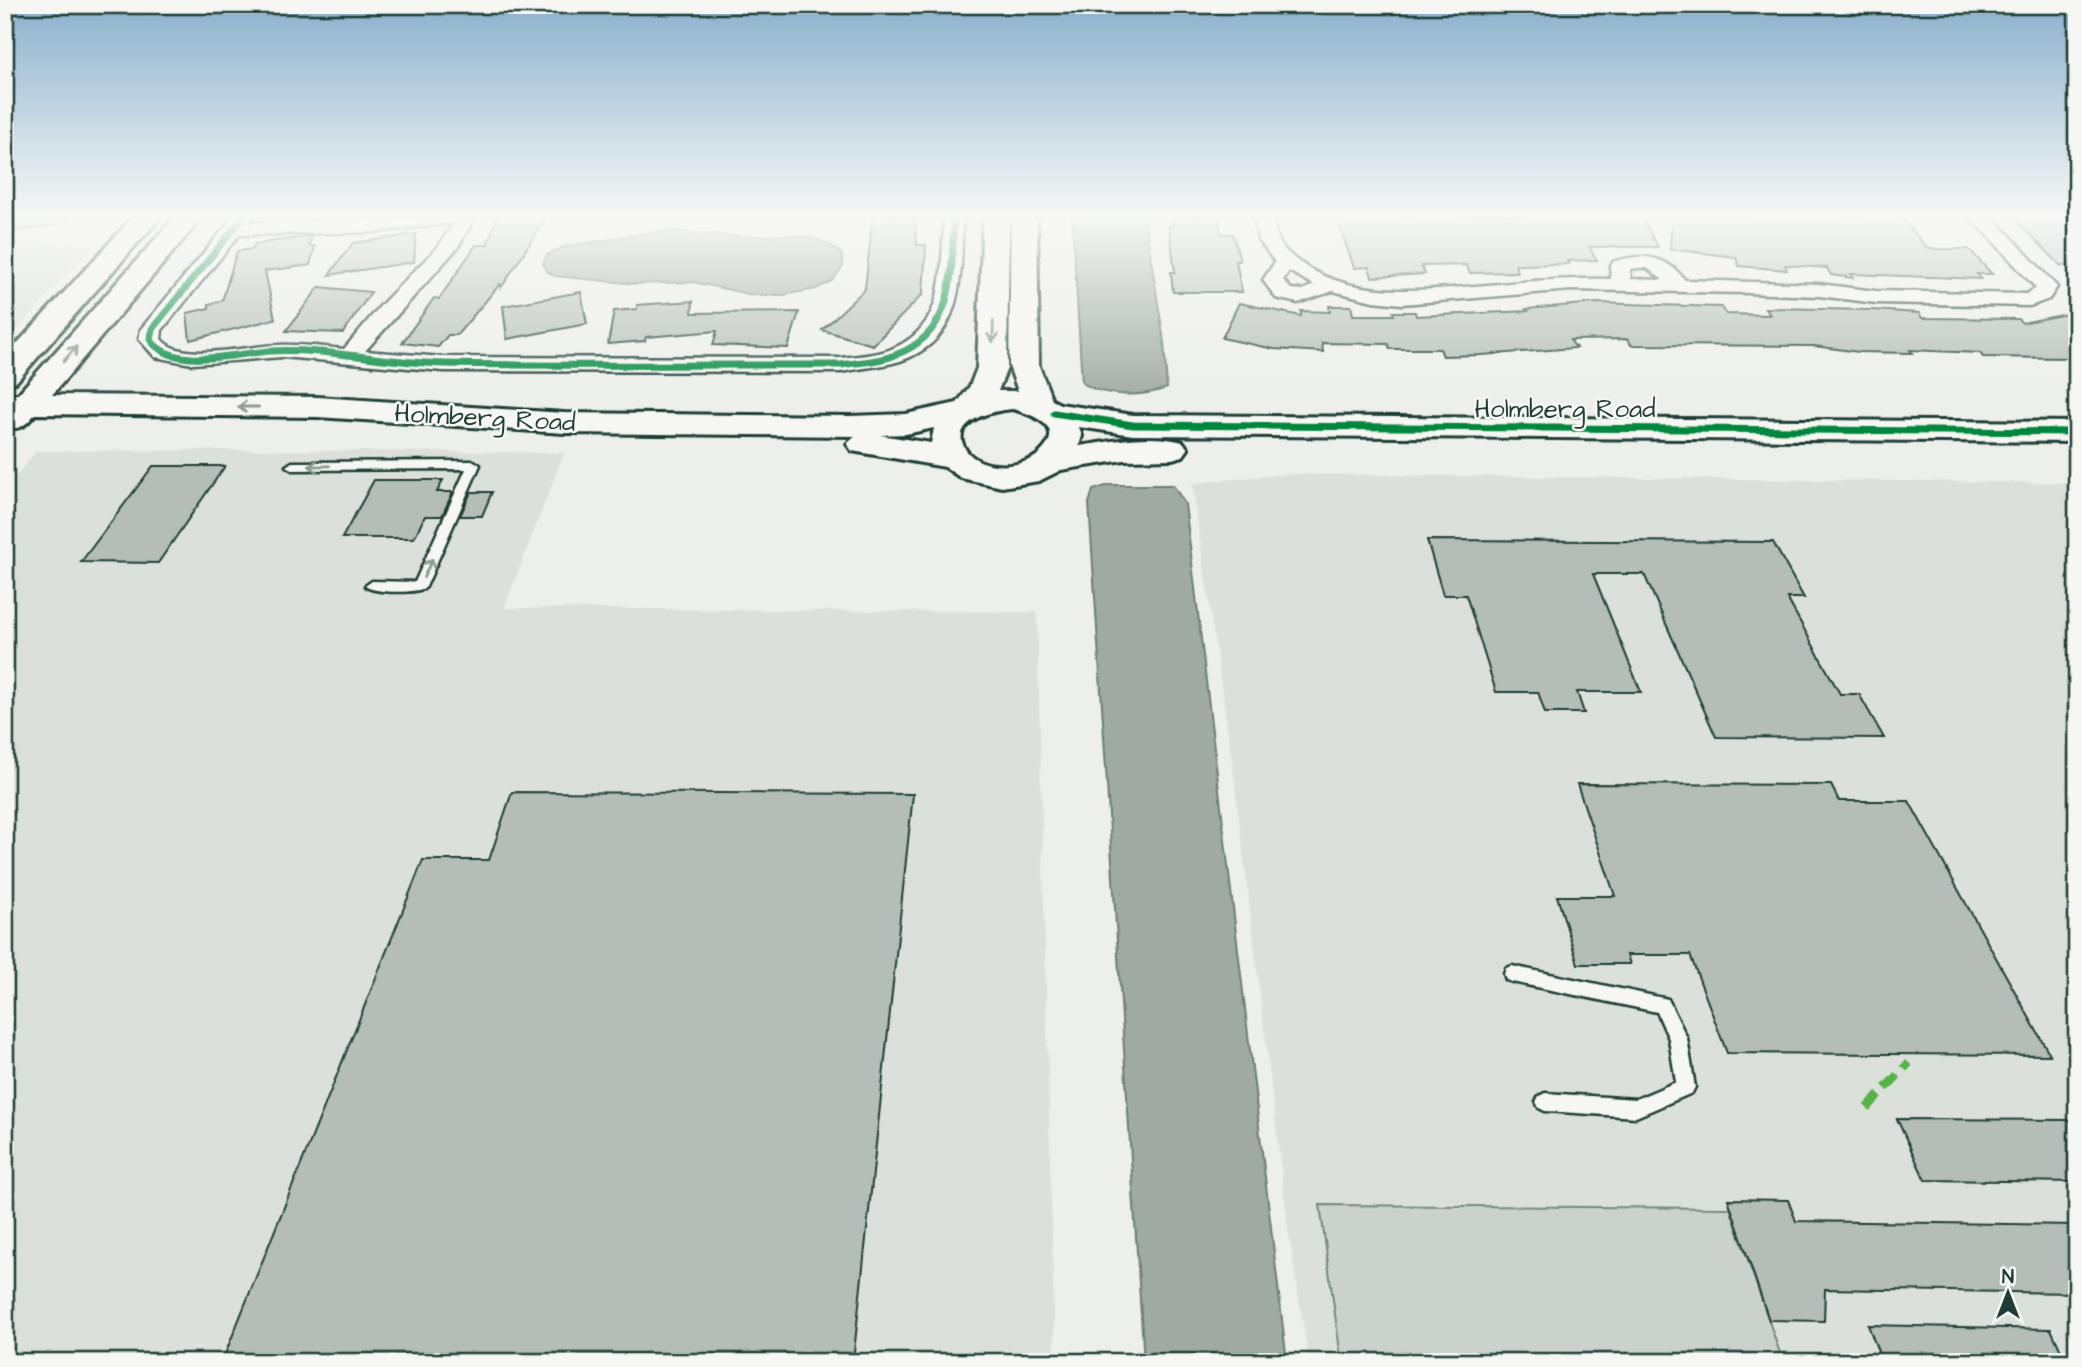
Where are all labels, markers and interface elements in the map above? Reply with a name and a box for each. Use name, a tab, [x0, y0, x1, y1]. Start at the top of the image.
one-way arrow	[987, 320, 1000, 343]
one-way arrow	[62, 345, 78, 363]
street label: Holmberg Road	[1474, 391, 1656, 429]
street label: Holmberg Road	[393, 395, 576, 443]
one-way arrow	[237, 400, 260, 414]
one-way arrow	[308, 459, 331, 473]
one-way arrow	[421, 558, 435, 579]
north arrow	[1974, 1258, 2044, 1328]
text: N	[2002, 1264, 2014, 1291]

